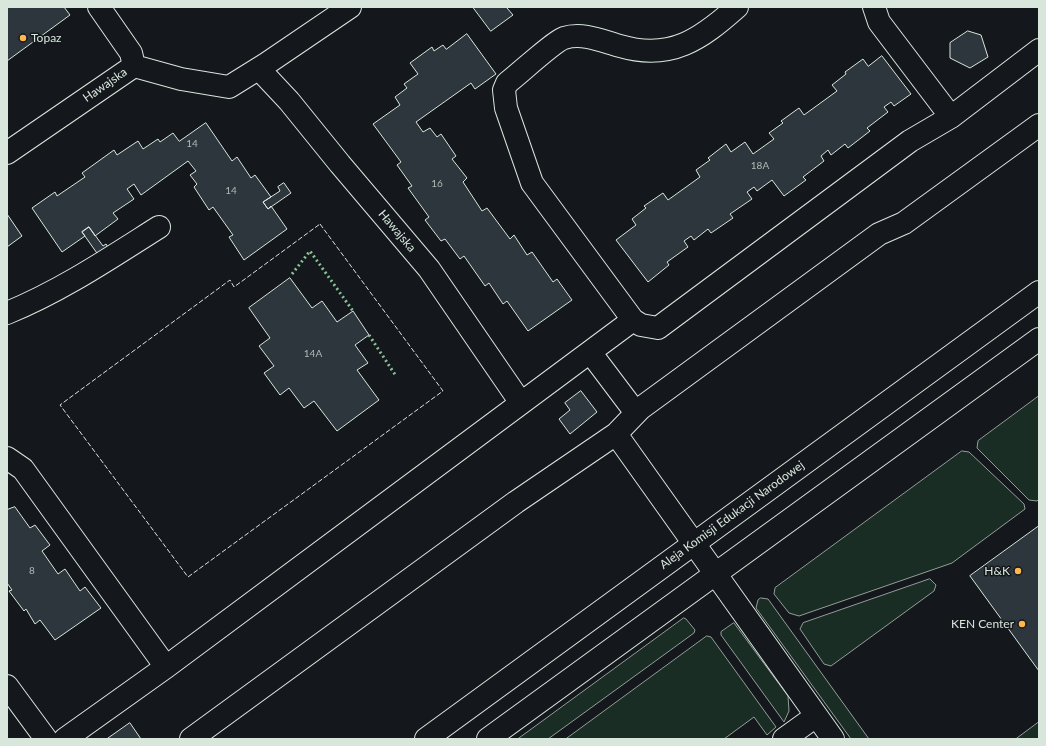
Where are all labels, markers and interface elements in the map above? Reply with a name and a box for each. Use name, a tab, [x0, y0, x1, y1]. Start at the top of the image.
place label: Topaz	[31, 31, 62, 45]
marker: Topaz	[18, 33, 28, 43]
street label: Hawajska	[80, 65, 130, 105]
house number: 14	[186, 138, 198, 150]
house number: 18A	[751, 160, 769, 172]
house number: 16	[431, 178, 443, 190]
house number: 14	[225, 185, 237, 197]
street label: Hawajska	[375, 207, 419, 255]
house number: 14A	[304, 348, 322, 360]
street label: Aleja Komisji Edukacji Narodowej	[657, 458, 807, 572]
place label: H&K	[984, 564, 1010, 578]
house number: 8	[29, 565, 35, 577]
marker: H&K	[1013, 566, 1023, 576]
place label: KEN Center	[951, 617, 1014, 631]
marker: KEN Center	[1017, 619, 1027, 629]

